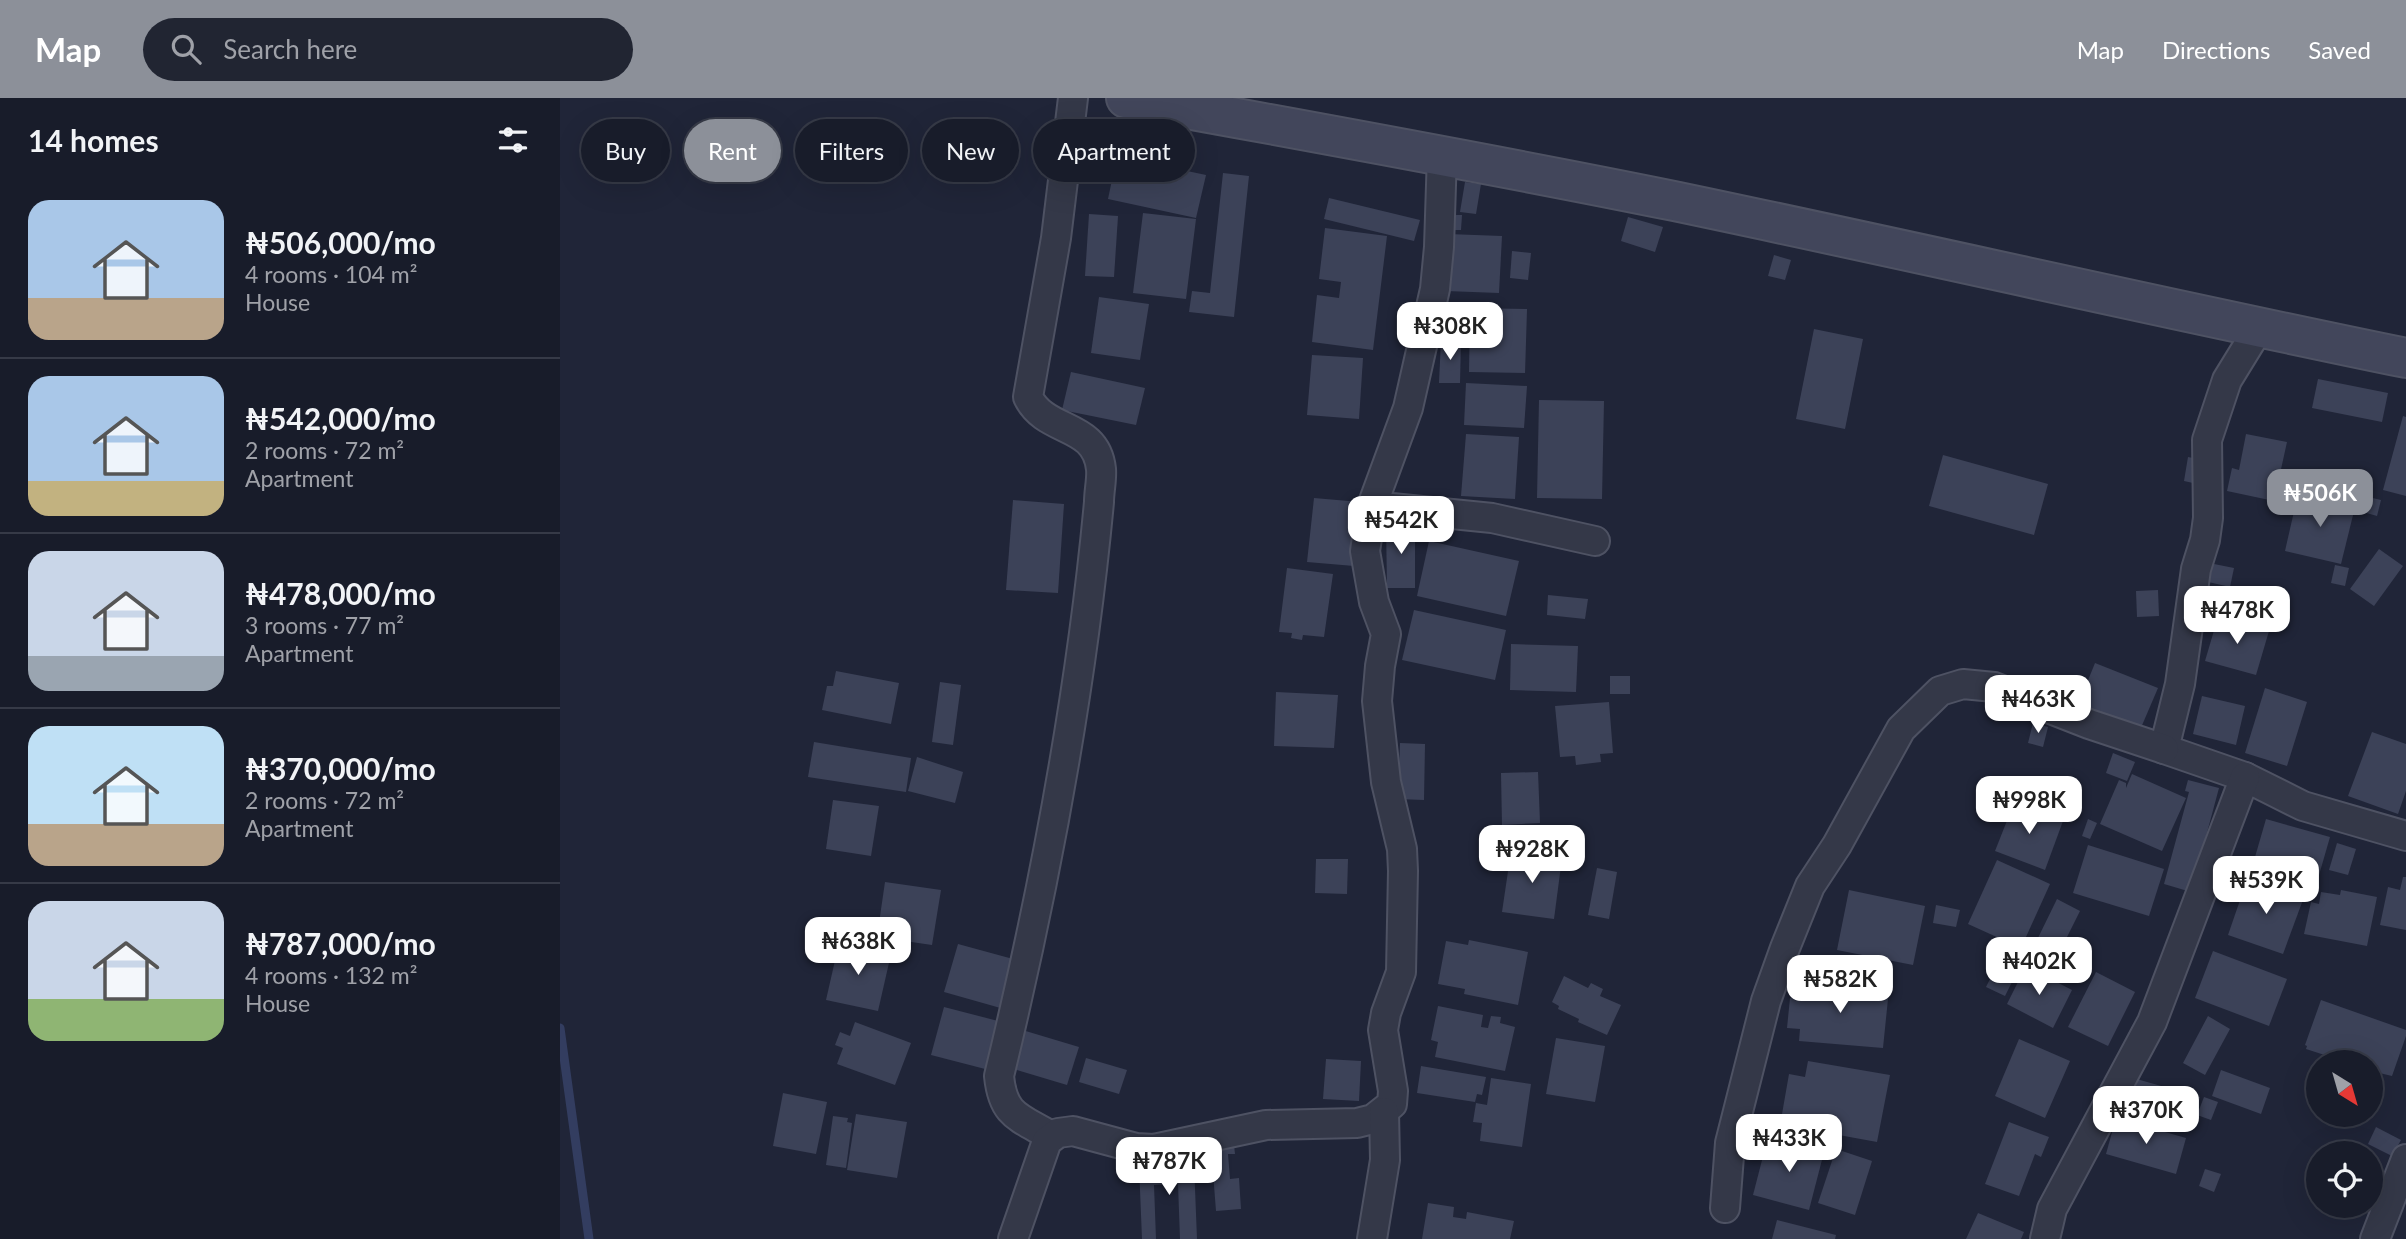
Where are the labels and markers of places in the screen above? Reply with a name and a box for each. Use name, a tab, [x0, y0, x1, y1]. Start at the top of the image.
pin: ₦308K	[1401, 302, 1499, 362]
pin: ₦506K	[2271, 470, 2369, 529]
pin: ₦542K	[1352, 496, 1450, 556]
pin: ₦478K	[2188, 587, 2286, 646]
pin: ₦463K	[1989, 676, 2087, 735]
pin: ₦998K	[1980, 776, 2078, 836]
pin: ₦928K	[1483, 826, 1581, 885]
pin: ₦539K	[2217, 856, 2315, 916]
pin: ₦638K	[809, 918, 907, 977]
pin: ₦402K	[1990, 937, 2088, 997]
pin: ₦582K	[1791, 956, 1889, 1015]
pin: ₦370K	[2097, 1086, 2195, 1146]
pin: ₦433K	[1740, 1114, 1838, 1174]
pin: ₦787K	[1120, 1138, 1218, 1197]

